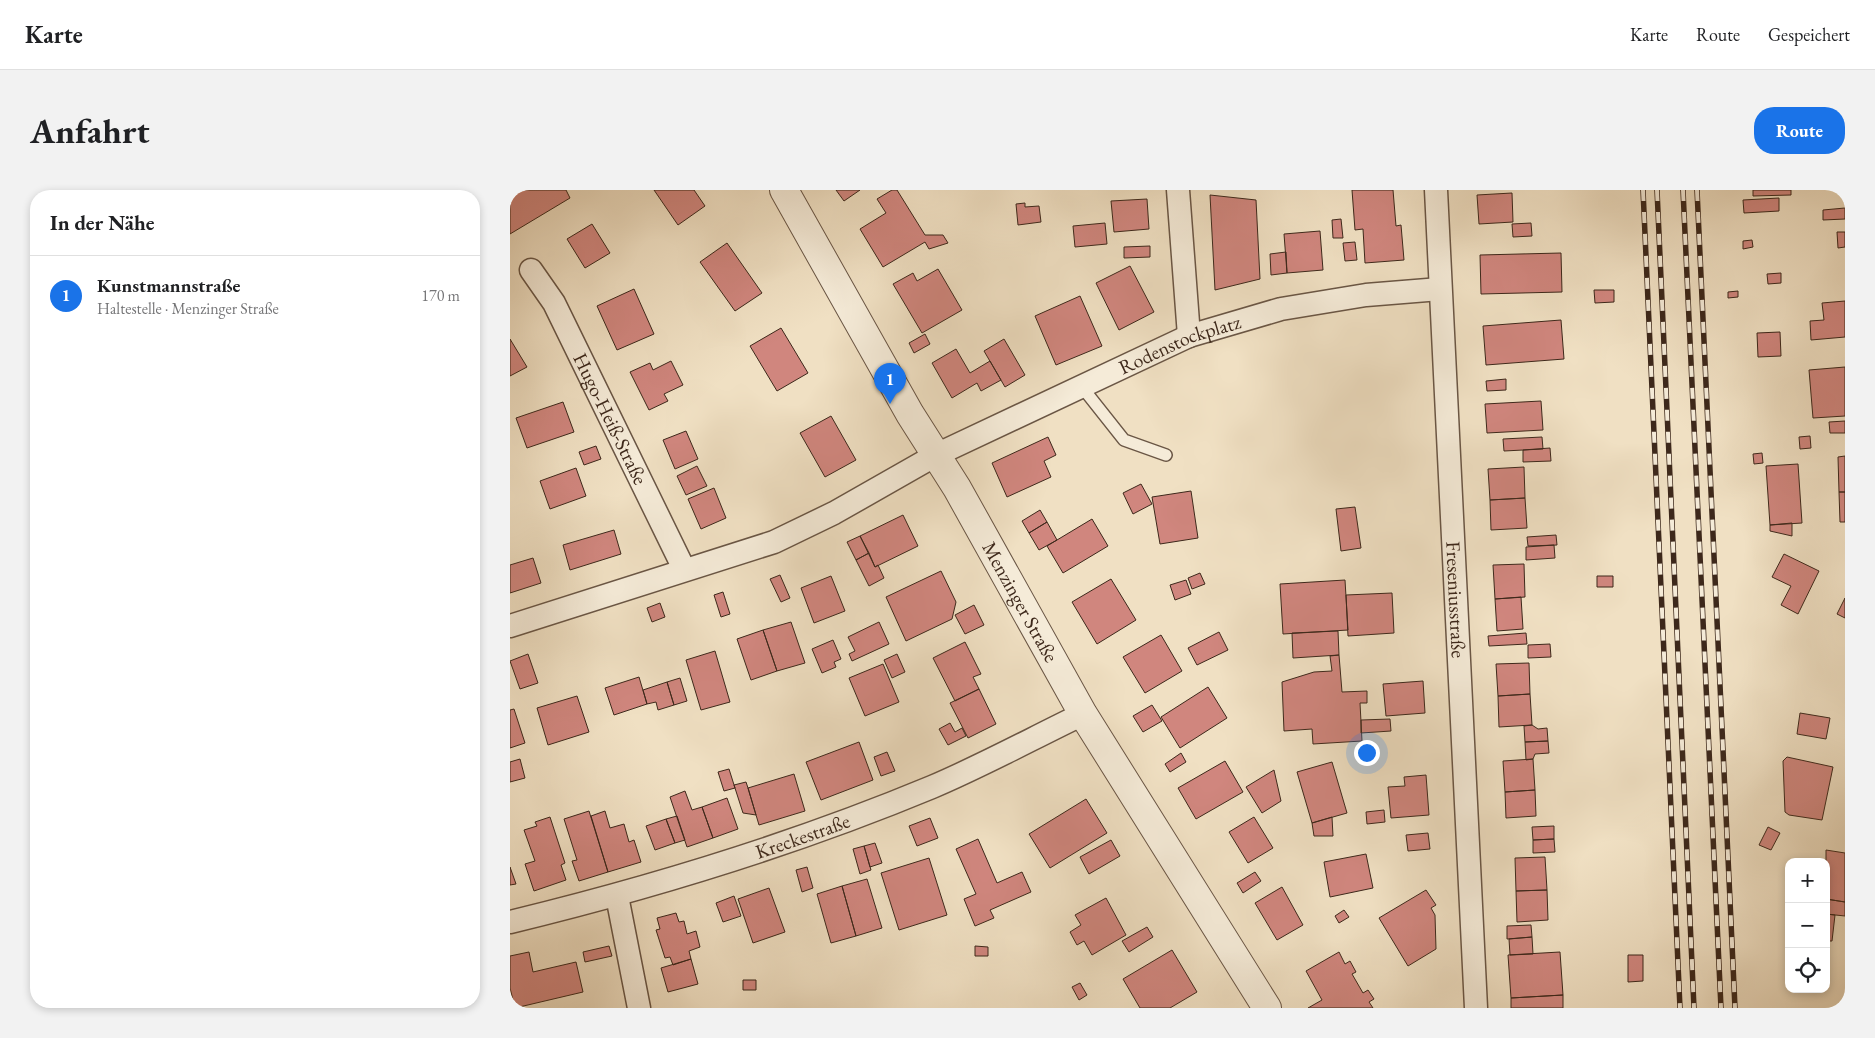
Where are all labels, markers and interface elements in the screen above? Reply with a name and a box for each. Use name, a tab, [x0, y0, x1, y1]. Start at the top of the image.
text: Karte	[25, 19, 83, 50]
text: Karte	[1630, 23, 1668, 46]
text: Route	[1696, 23, 1740, 46]
text: Gespeichert	[1768, 23, 1850, 46]
button: Route	[1754, 107, 1845, 154]
text: Anfahrt	[30, 108, 150, 153]
text: In der Nähe	[50, 209, 155, 236]
text: Kunstmannstraße	[97, 273, 240, 298]
text: 1	[62, 285, 70, 306]
text: 170 m	[421, 285, 460, 306]
text: Haltestelle · Menzinger Straße	[97, 298, 279, 319]
street label: Rodenstockplatz	[1114, 308, 1244, 380]
street label: Hugo-Heiß-Straße	[567, 349, 654, 489]
pin: 1	[874, 363, 906, 404]
street label: Menzinger Straße	[976, 537, 1065, 667]
street label: Freseniusstraße	[1440, 541, 1472, 659]
your location	[1354, 740, 1380, 766]
street label: Kreckestraße	[752, 807, 854, 865]
map controls	[1785, 858, 1830, 993]
button: +	[1785, 858, 1830, 903]
button: −	[1785, 903, 1830, 948]
button: locate	[1785, 948, 1830, 993]

